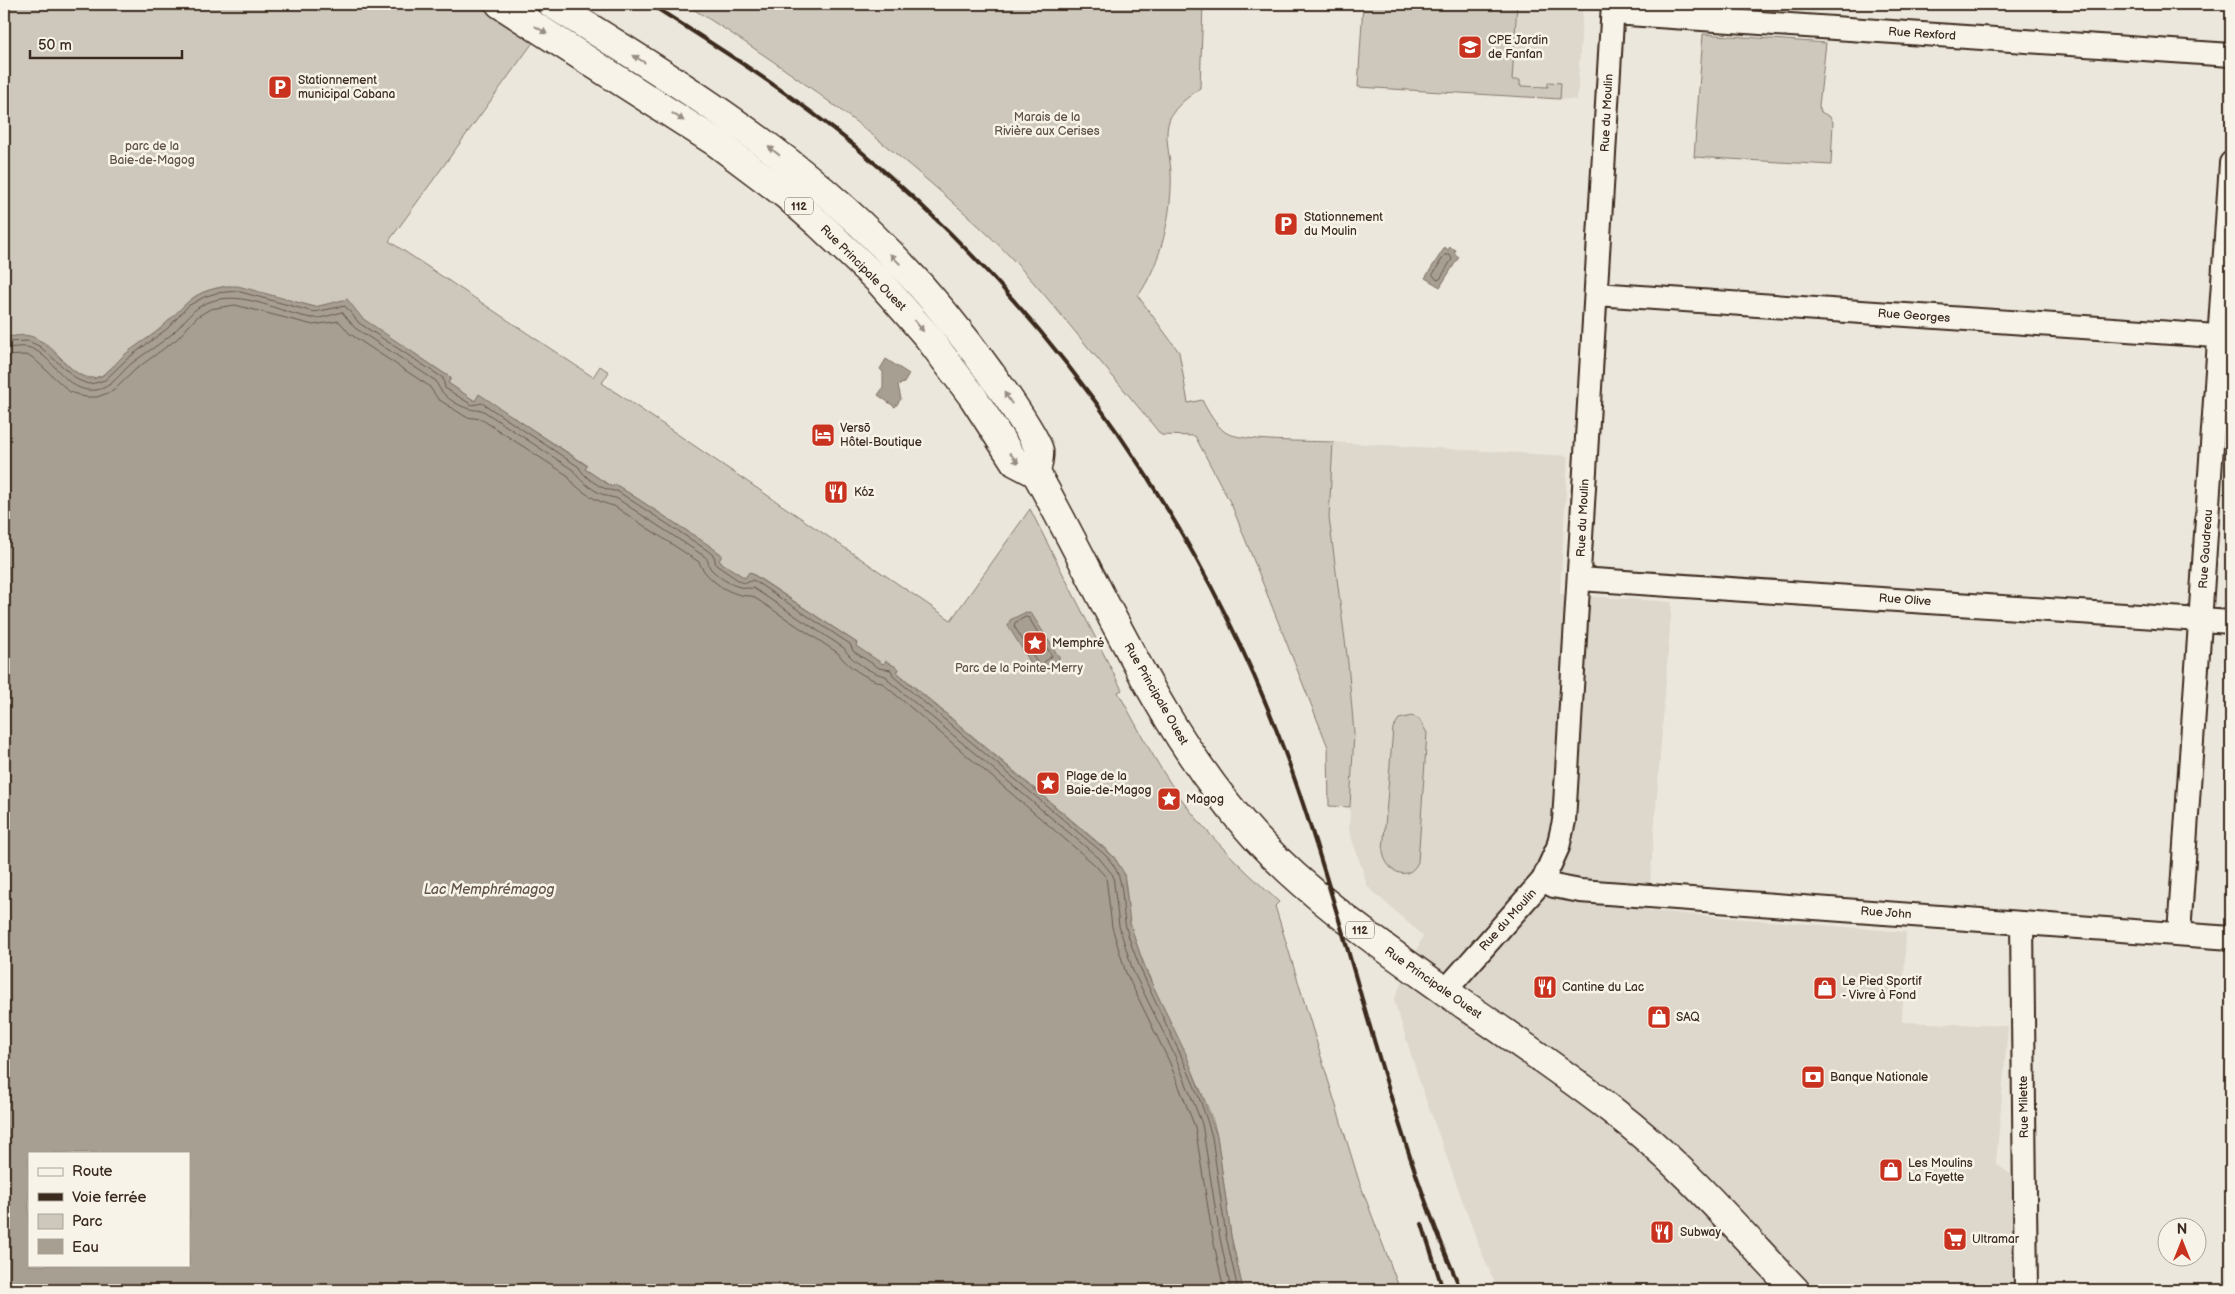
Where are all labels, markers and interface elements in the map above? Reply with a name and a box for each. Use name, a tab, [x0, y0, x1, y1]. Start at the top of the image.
street label: Rue Rexford	[1888, 24, 1956, 44]
one-way arrow	[535, 25, 548, 34]
scale bar	[30, 28, 182, 60]
place label: CPE Jardin de Fanfan	[1488, 33, 1548, 62]
school or university icon: CPE Jardin de Fanfan	[1457, 34, 1483, 60]
text: 50 m	[38, 36, 72, 55]
one-way arrow	[633, 55, 646, 64]
place label: Stationnement municipal Cabana	[298, 73, 396, 102]
street label: Rue du Moulin	[1597, 73, 1617, 153]
parking icon: Stationnement municipal Cabana	[267, 74, 293, 100]
park label: Marais de la Rivière aux Cerises	[994, 110, 1100, 139]
one-way arrow	[672, 112, 685, 122]
park label: parc de la Baie-de-Magog	[109, 139, 195, 168]
one-way arrow	[767, 145, 780, 156]
road number: 112	[785, 198, 813, 215]
place label: Stationnement du Moulin	[1304, 210, 1383, 239]
parking icon: Stationnement du Moulin	[1273, 211, 1299, 237]
street label: Rue Principale Ouest	[817, 222, 909, 314]
one-way arrow	[889, 253, 901, 265]
street label: Rue Georges	[1877, 306, 1951, 326]
one-way arrow	[913, 320, 924, 332]
one-way arrow	[1003, 392, 1013, 405]
place label: Versō Hôtel-Boutique	[840, 421, 922, 450]
hotel icon: Versō Hôtel-Boutique	[810, 422, 836, 448]
one-way arrow	[1008, 451, 1019, 464]
street label: Rue du Moulin	[1573, 478, 1593, 558]
restaurant icon: Kóz	[823, 479, 849, 505]
place label: Kóz	[854, 485, 874, 500]
street label: Rue Gaudreau	[2196, 509, 2216, 589]
street label: Rue Olive	[1878, 591, 1932, 609]
place icon: Memphré	[1022, 630, 1048, 656]
place label: Memphré	[1052, 636, 1104, 651]
street label: Rue Principale Ouest	[1121, 640, 1192, 748]
park label: Parc de la Pointe-Merry	[955, 661, 1084, 676]
place label: Plage de la Baie-de-Magog	[1066, 769, 1152, 798]
place icon: Plage de la Baie-de-Magog	[1035, 770, 1061, 796]
place icon: Magog	[1156, 786, 1182, 812]
place label: Magog	[1186, 792, 1224, 807]
water label: Lac Memphrémagog	[424, 881, 554, 898]
street label: Rue du Moulin	[1476, 886, 1540, 954]
street label: Rue John	[1860, 904, 1912, 922]
road number: 112	[1346, 922, 1374, 938]
street label: Rue Principale Ouest	[1381, 944, 1485, 1022]
restaurant icon: Cantine du Lac	[1532, 974, 1558, 1000]
place label: Le Pied Sportif - Vivre à Fond	[1842, 974, 1922, 1003]
shop icon: Le Pied Sportif - Vivre à Fond	[1812, 975, 1838, 1001]
place label: Cantine du Lac	[1562, 980, 1644, 995]
shop icon: SAQ	[1646, 1004, 1672, 1030]
place label: SAQ	[1676, 1010, 1700, 1025]
bank icon: Banque Nationale	[1800, 1064, 1826, 1090]
place label: Banque Nationale	[1830, 1070, 1928, 1085]
street label: Rue Milette	[2016, 1076, 2032, 1138]
legend	[28, 1152, 190, 1266]
place label: Les Moulins La Fayette	[1908, 1156, 1973, 1185]
shop icon: Les Moulins La Fayette	[1878, 1157, 1904, 1183]
text: Route	[72, 1162, 113, 1181]
text: Voie ferrée	[72, 1188, 147, 1207]
text: Parc	[72, 1212, 102, 1231]
north arrow	[2158, 1216, 2208, 1266]
restaurant icon: Subway	[1649, 1219, 1675, 1245]
text: N	[2177, 1221, 2187, 1238]
place label: Subway	[1680, 1225, 1721, 1240]
supermarket icon: Ultramar	[1942, 1226, 1968, 1252]
place label: Ultramar	[1972, 1232, 2020, 1247]
text: Eau	[72, 1238, 99, 1257]

